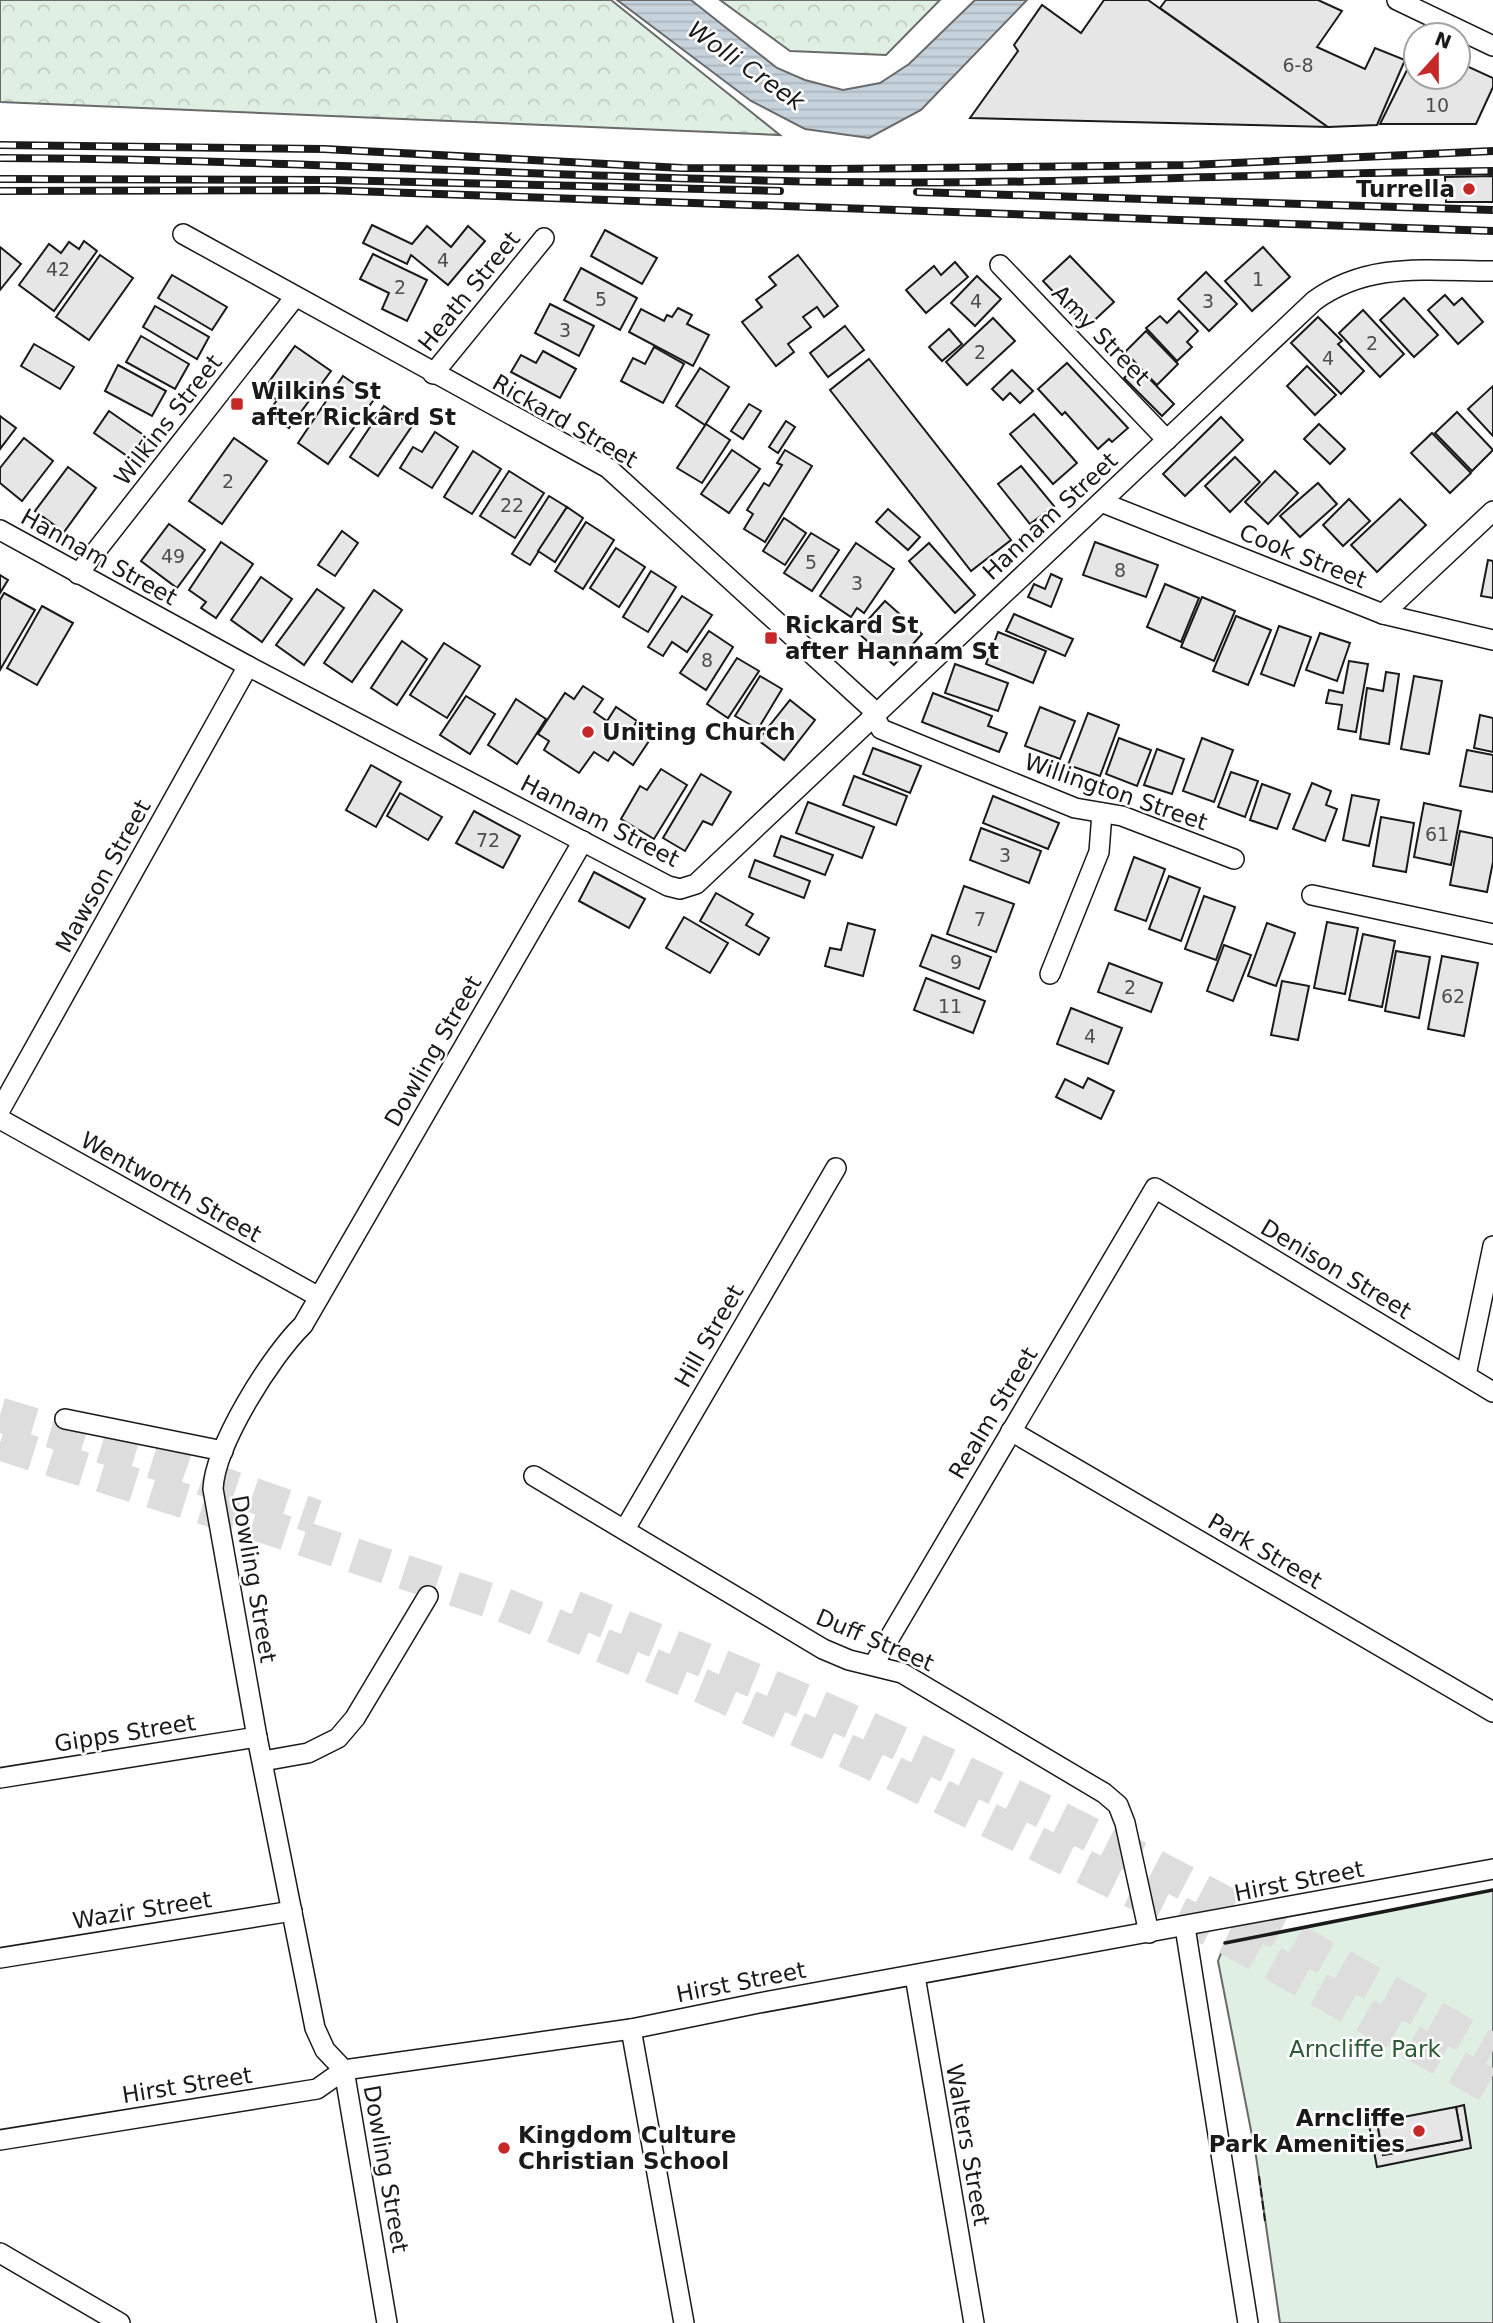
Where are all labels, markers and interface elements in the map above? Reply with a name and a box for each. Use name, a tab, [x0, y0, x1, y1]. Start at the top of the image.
water label: Wolli Creek	[682, 15, 811, 117]
north arrow	[1402, 21, 1472, 91]
text: N	[1432, 27, 1454, 53]
house number: 6-8	[1282, 54, 1314, 76]
house number: 10	[1425, 94, 1449, 116]
place label: Turrella	[1356, 176, 1455, 202]
marker: Turrella	[1461, 181, 1477, 197]
street label: Heath Street	[413, 226, 525, 356]
house number: 4	[437, 249, 449, 271]
house number: 42	[46, 258, 70, 280]
house number: 1	[1252, 268, 1264, 290]
house number: 2	[394, 276, 406, 298]
street label: Amy Street	[1047, 280, 1155, 390]
house number: 5	[595, 288, 607, 310]
house number: 4	[970, 290, 982, 312]
house number: 3	[1202, 290, 1214, 312]
house number: 3	[559, 319, 571, 341]
house number: 2	[1366, 332, 1378, 354]
house number: 2	[974, 341, 986, 363]
house number: 4	[1322, 347, 1334, 369]
street label: Wilkins Street	[109, 350, 227, 490]
street label: Rickard Street	[488, 369, 642, 473]
place label: Wilkins St after Rickard St	[251, 378, 456, 430]
marker: Wilkins St after Rickard St	[229, 396, 245, 412]
street label: Hannam Street	[977, 447, 1123, 585]
house number: 2	[222, 470, 234, 492]
house number: 22	[500, 494, 524, 516]
street label: Hannam Street	[16, 503, 182, 611]
street label: Cook Street	[1236, 519, 1370, 593]
house number: 49	[161, 545, 185, 567]
house number: 5	[805, 551, 817, 573]
house number: 8	[1114, 559, 1126, 581]
house number: 3	[851, 572, 863, 594]
place label: Rickard St after Hannam St	[785, 612, 999, 664]
marker: Rickard St after Hannam St	[763, 630, 779, 646]
house number: 8	[701, 649, 713, 671]
place label: Uniting Church	[602, 719, 796, 745]
marker: Uniting Church	[580, 724, 596, 740]
street label: Willington Street	[1021, 748, 1211, 836]
street label: Hannam Street	[516, 770, 684, 872]
street label: Mawson Street	[50, 795, 156, 957]
house number: 61	[1425, 823, 1449, 845]
house number: 72	[476, 829, 500, 851]
house number: 3	[999, 844, 1011, 866]
house number: 7	[974, 908, 986, 930]
house number: 9	[950, 951, 962, 973]
street label: Dowling Street	[379, 971, 487, 1131]
house number: 2	[1124, 976, 1136, 998]
house number: 62	[1441, 985, 1465, 1007]
house number: 11	[938, 995, 962, 1017]
house number: 4	[1084, 1025, 1096, 1047]
street label: Wentworth Street	[76, 1127, 266, 1247]
street label: Denison Street	[1256, 1214, 1416, 1324]
street label: Hill Street	[669, 1280, 749, 1392]
street label: Realm Street	[943, 1342, 1043, 1484]
street label: Dowling Street	[226, 1493, 282, 1665]
street label: Park Street	[1204, 1508, 1326, 1594]
street label: Duff Street	[812, 1604, 938, 1676]
street label: Gipps Street	[53, 1709, 197, 1757]
street label: Hirst Street	[1232, 1856, 1366, 1906]
street label: Wazir Street	[71, 1886, 213, 1934]
street label: Hirst Street	[674, 1957, 808, 2007]
park label: Arncliffe Park	[1289, 2036, 1442, 2062]
street label: Hirst Street	[120, 2062, 254, 2108]
street label: Walters Street	[941, 2062, 995, 2228]
street label: Dowling Street	[358, 2083, 414, 2255]
place label: Arncliffe Park Amenities	[1209, 2105, 1405, 2157]
place label: Kingdom Culture Christian School	[518, 2122, 736, 2174]
marker: Arncliffe Park Amenities	[1411, 2123, 1427, 2139]
marker: Kingdom Culture Christian School	[496, 2140, 512, 2156]

